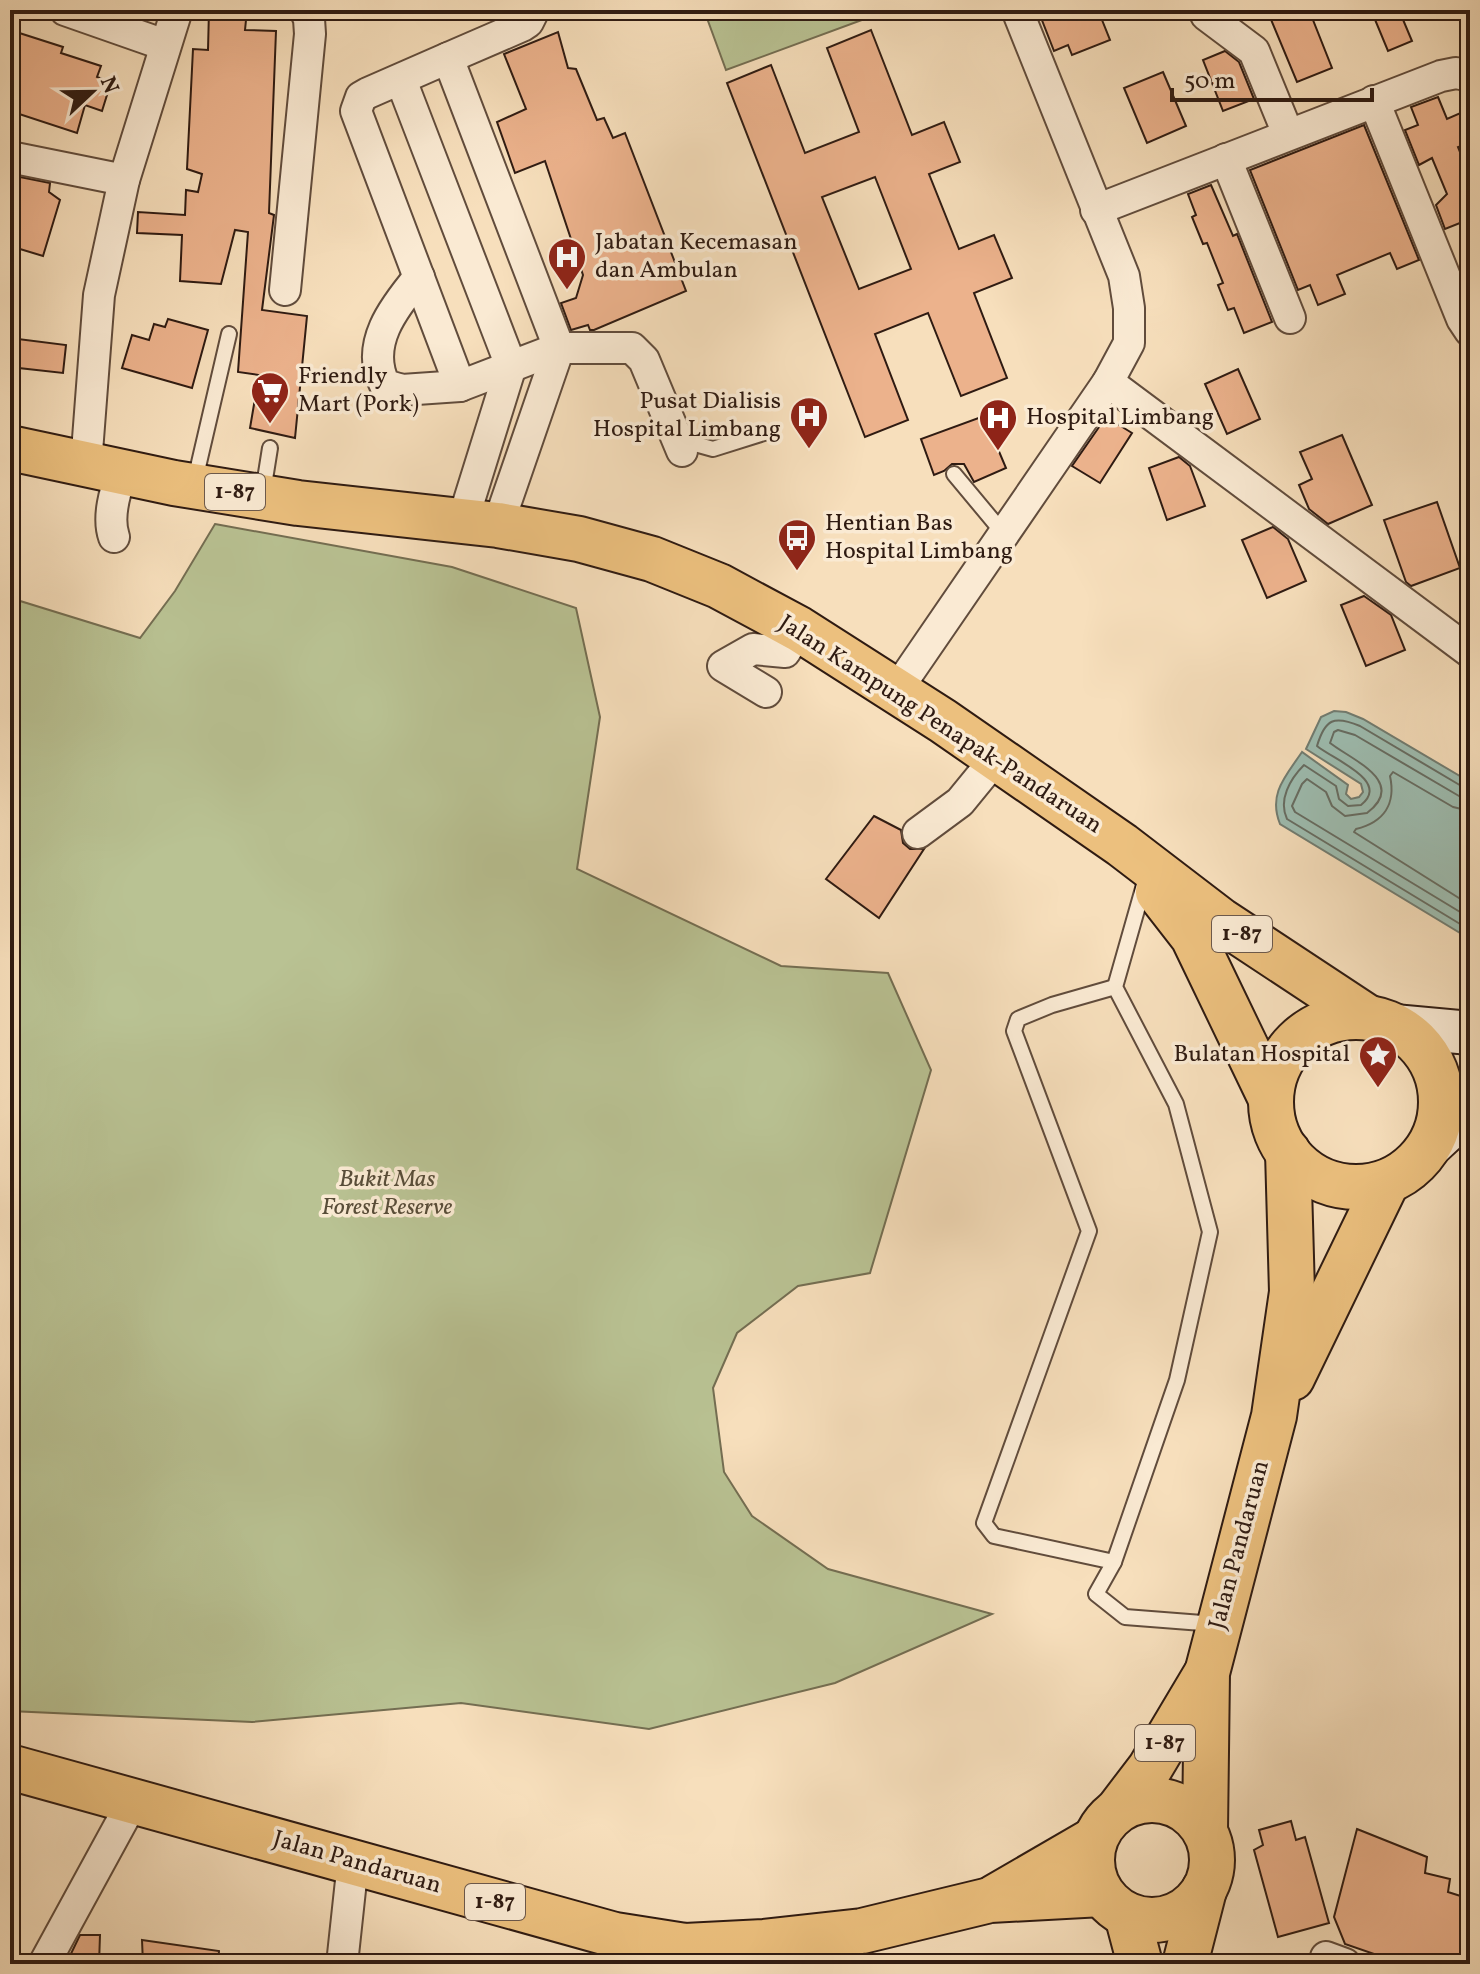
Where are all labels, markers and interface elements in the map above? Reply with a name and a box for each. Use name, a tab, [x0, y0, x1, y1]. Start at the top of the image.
north arrow	[52, 52, 132, 132]
scale bar	[1172, 52, 1372, 102]
text: 50 m	[1184, 65, 1236, 99]
text: N	[91, 72, 126, 99]
place label: Jabatan Kecemasan dan Ambulan	[595, 226, 798, 288]
hospital icon: Jabatan Kecemasan dan Ambulan	[546, 236, 588, 291]
place label: Friendly Mart (Pork)	[298, 360, 419, 422]
supermarket icon: Friendly Mart (Pork)	[249, 370, 291, 425]
place label: Pusat Dialisis Hospital Limbang	[593, 385, 781, 447]
hospital icon: Pusat Dialisis Hospital Limbang	[788, 395, 830, 450]
hospital icon: Hospital Limbang	[977, 397, 1019, 452]
place label: Hospital Limbang	[1026, 401, 1214, 435]
road number: 1-87	[205, 474, 265, 510]
place label: Hentian Bas Hospital Limbang	[825, 507, 1013, 569]
bus stop icon: Hentian Bas Hospital Limbang	[776, 517, 818, 572]
street label: Jalan Kampung Penapak-Pandaruan	[771, 607, 1109, 843]
road number: 1-87	[1212, 916, 1272, 952]
place icon: Bulatan Hospital	[1357, 1034, 1399, 1089]
place label: Bulatan Hospital	[1174, 1038, 1350, 1072]
park label: Bukit Mas Forest Reserve	[322, 1163, 453, 1225]
street label: Jalan Pandaruan	[1201, 1457, 1279, 1633]
road number: 1-87	[1135, 1725, 1195, 1761]
street label: Jalan Pandaruan	[269, 1823, 445, 1903]
road number: 1-87	[465, 1884, 525, 1920]

